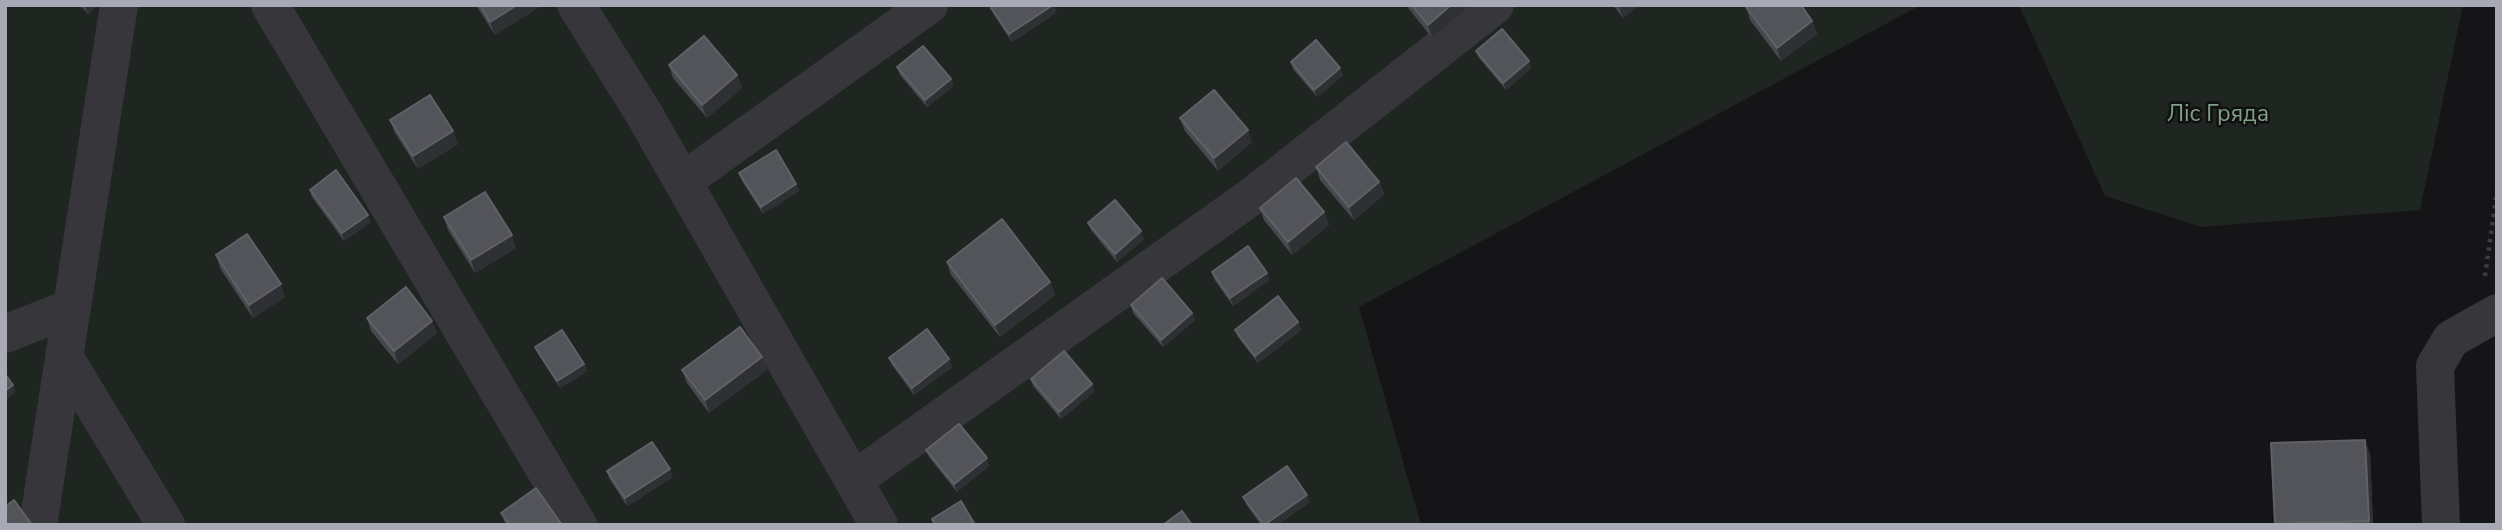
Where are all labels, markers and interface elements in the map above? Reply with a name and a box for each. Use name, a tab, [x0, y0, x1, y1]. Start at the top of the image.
park label: Ліс Гряда	[2167, 101, 2269, 129]

